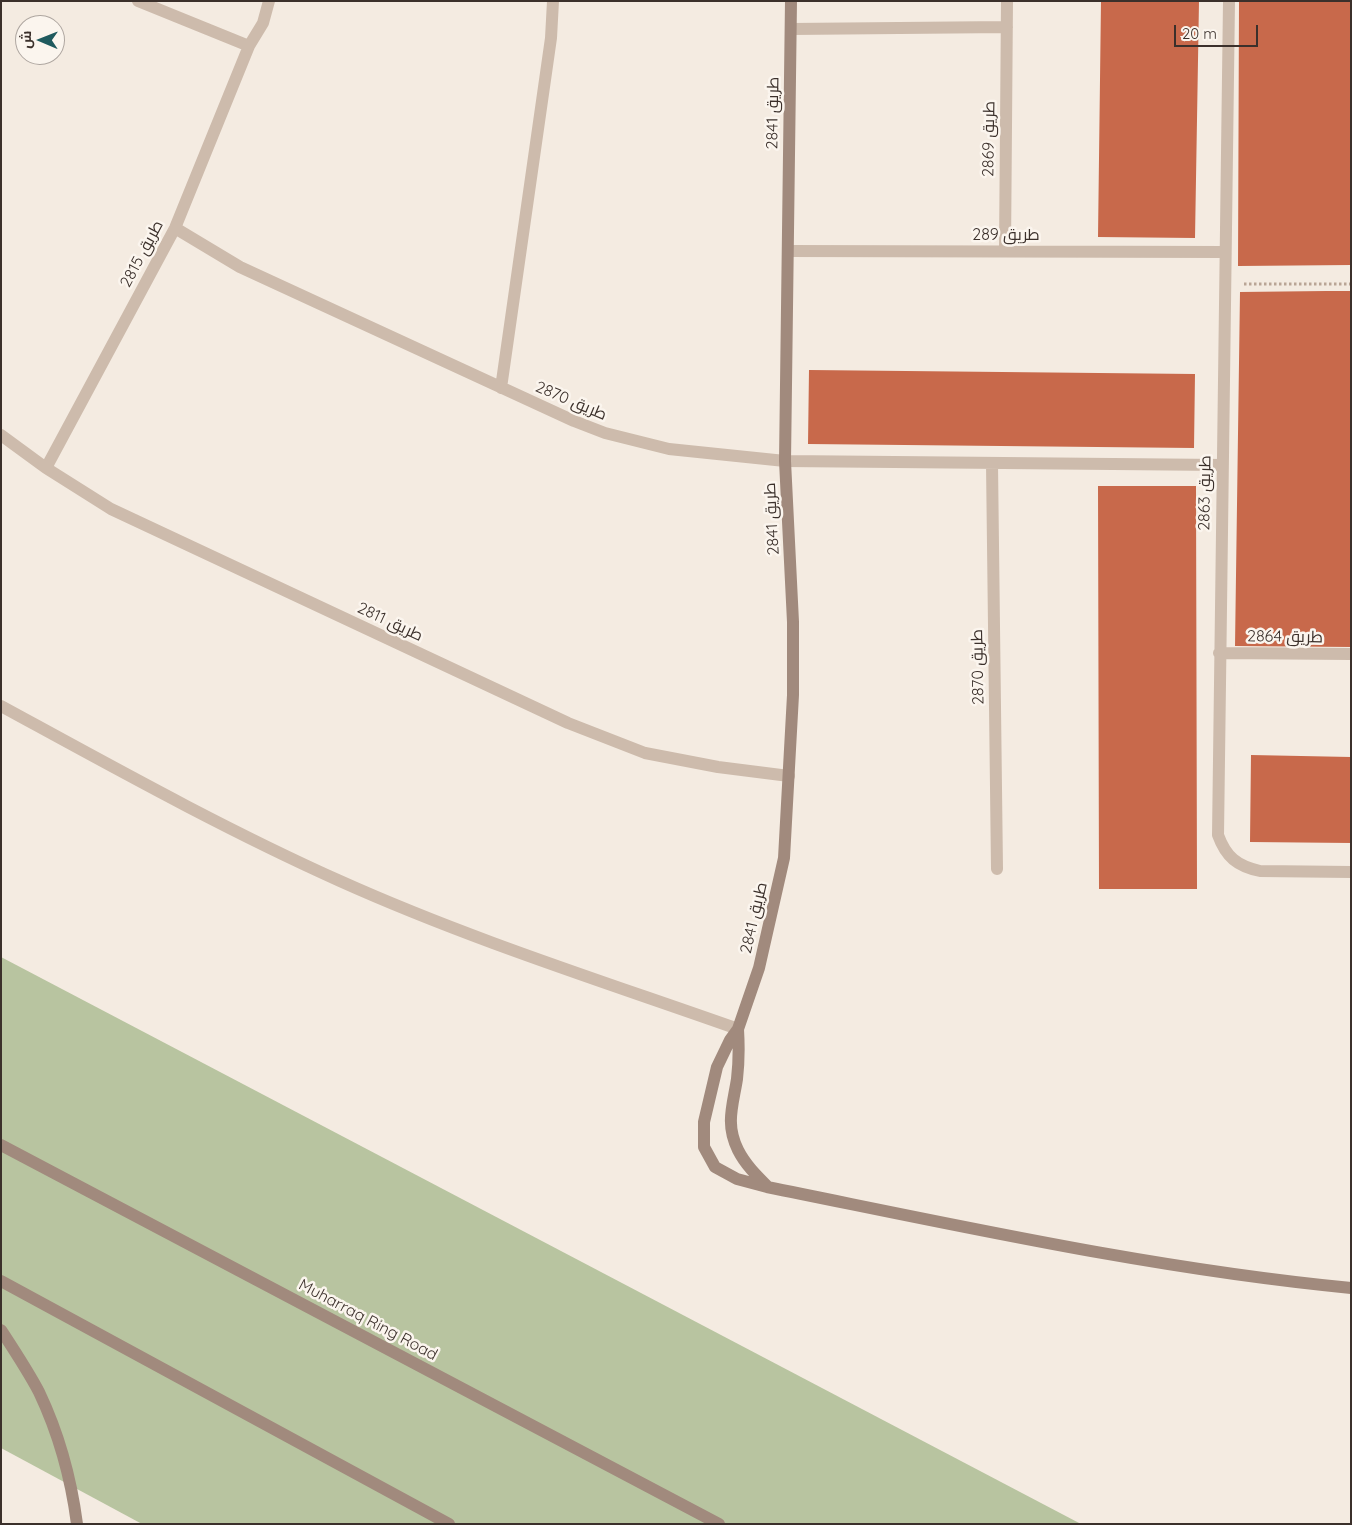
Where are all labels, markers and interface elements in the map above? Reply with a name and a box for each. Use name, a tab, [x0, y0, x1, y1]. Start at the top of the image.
north arrow	[15, 15, 65, 65]
scale bar	[1177, 15, 1261, 47]
text: 20 m	[1182, 24, 1217, 43]
text: ش	[17, 31, 35, 49]
street label: طريق 2841	[763, 77, 783, 149]
street label: طريق 2869	[979, 101, 999, 177]
street label: طريق 2815	[116, 217, 168, 291]
street label: طريق 289	[972, 225, 1040, 245]
street label: طريق 2870	[532, 377, 610, 425]
street label: طريق 2863	[1195, 455, 1215, 531]
street label: طريق 2841	[761, 482, 783, 556]
street label: طريق 2811	[354, 598, 426, 646]
street label: طريق 2864	[1247, 627, 1323, 647]
street label: طريق 2870	[968, 629, 988, 705]
street label: طريق 2841	[736, 880, 772, 956]
street label: Muharraq Ring Road	[295, 1275, 441, 1365]

